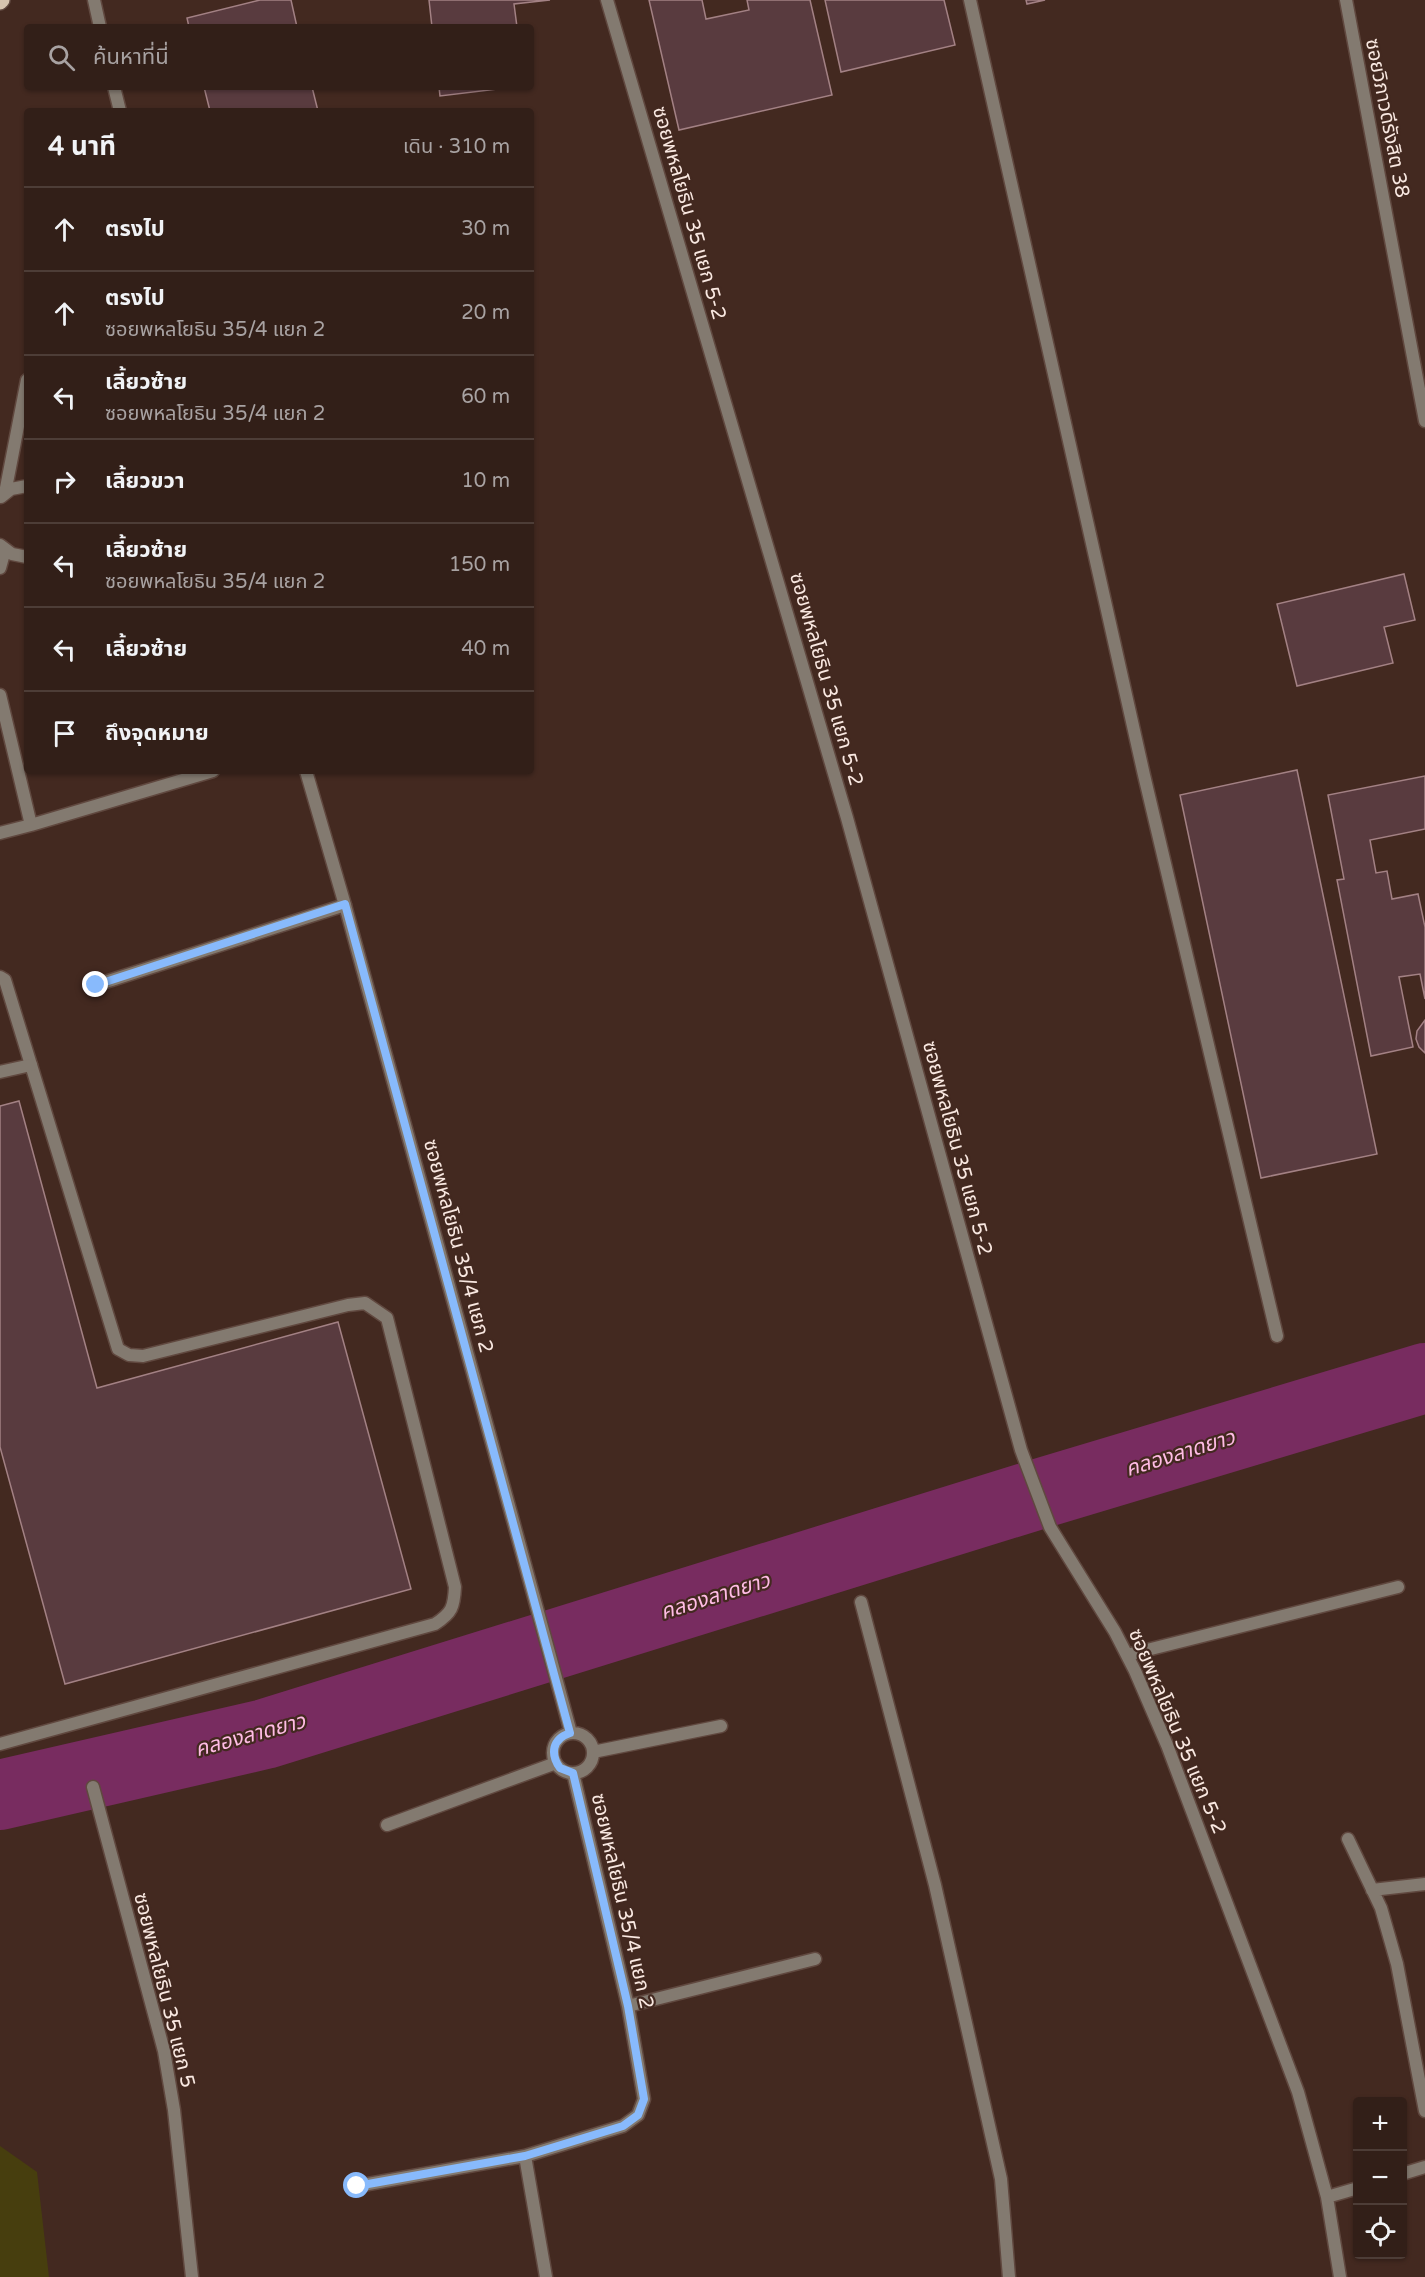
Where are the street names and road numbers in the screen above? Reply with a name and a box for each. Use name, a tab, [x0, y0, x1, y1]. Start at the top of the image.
street label: ซอยวิภาวดีรังสิต 38	[1360, 37, 1414, 200]
street label: ซอยพหลโยธิน 35 แยก 5-2	[647, 104, 731, 323]
street label: ซอยพหลโยธิน 35 แยก 5-2	[784, 570, 868, 789]
street label: ซอยพหลโยธิน 35 แยก 5-2	[917, 1039, 997, 1258]
street label: ซอยพหลโยธิน 35/4 แยก 2	[418, 1137, 498, 1356]
street label: ซอยพหลโยธิน 35 แยก 5-2	[1123, 1625, 1231, 1838]
street label: ซอยพหลโยธิน 35/4 แยก 2	[586, 1791, 658, 2011]
street label: ซอยพหลโยธิน 35 แยก 5	[128, 1890, 200, 2090]

